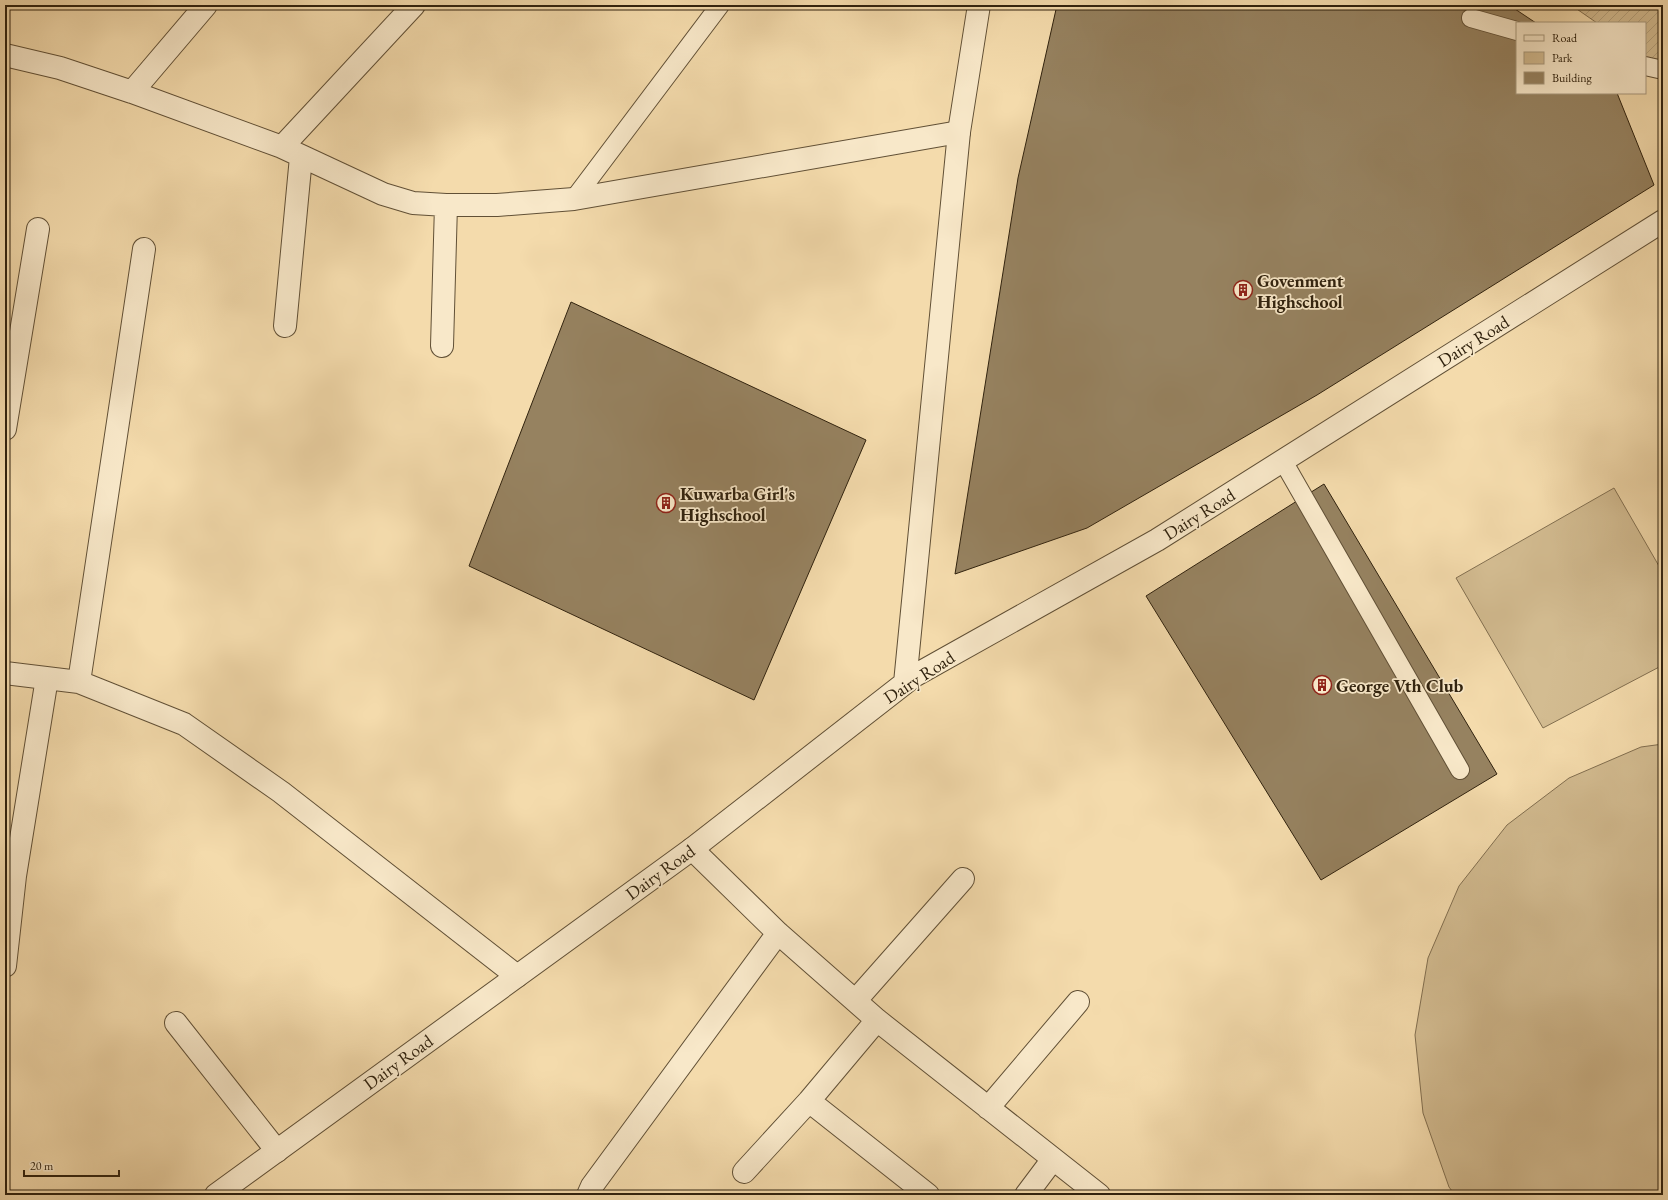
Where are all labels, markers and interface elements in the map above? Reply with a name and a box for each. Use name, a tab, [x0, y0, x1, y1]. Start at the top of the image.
legend	[1516, 22, 1646, 94]
text: Road	[1552, 30, 1578, 46]
text: Park	[1552, 50, 1573, 66]
text: Building	[1552, 70, 1593, 86]
place label: Govenment Highschool	[1257, 269, 1344, 313]
building icon: Govenment Highschool	[1232, 279, 1254, 301]
street label: Dairy Road	[1433, 309, 1514, 372]
place label: Kuwarba Girl's Highschool	[680, 482, 795, 526]
street label: Dairy Road	[1159, 482, 1240, 545]
building icon: Kuwarba Girl's Highschool	[655, 492, 677, 514]
street label: Dairy Road	[879, 645, 960, 709]
building icon: George Vth Club	[1311, 674, 1333, 696]
place label: George Vth Club	[1336, 674, 1464, 697]
street label: Dairy Road	[621, 839, 700, 905]
street label: Dairy Road	[359, 1029, 438, 1095]
scale bar	[24, 1152, 119, 1178]
text: 20 m	[30, 1158, 54, 1174]

